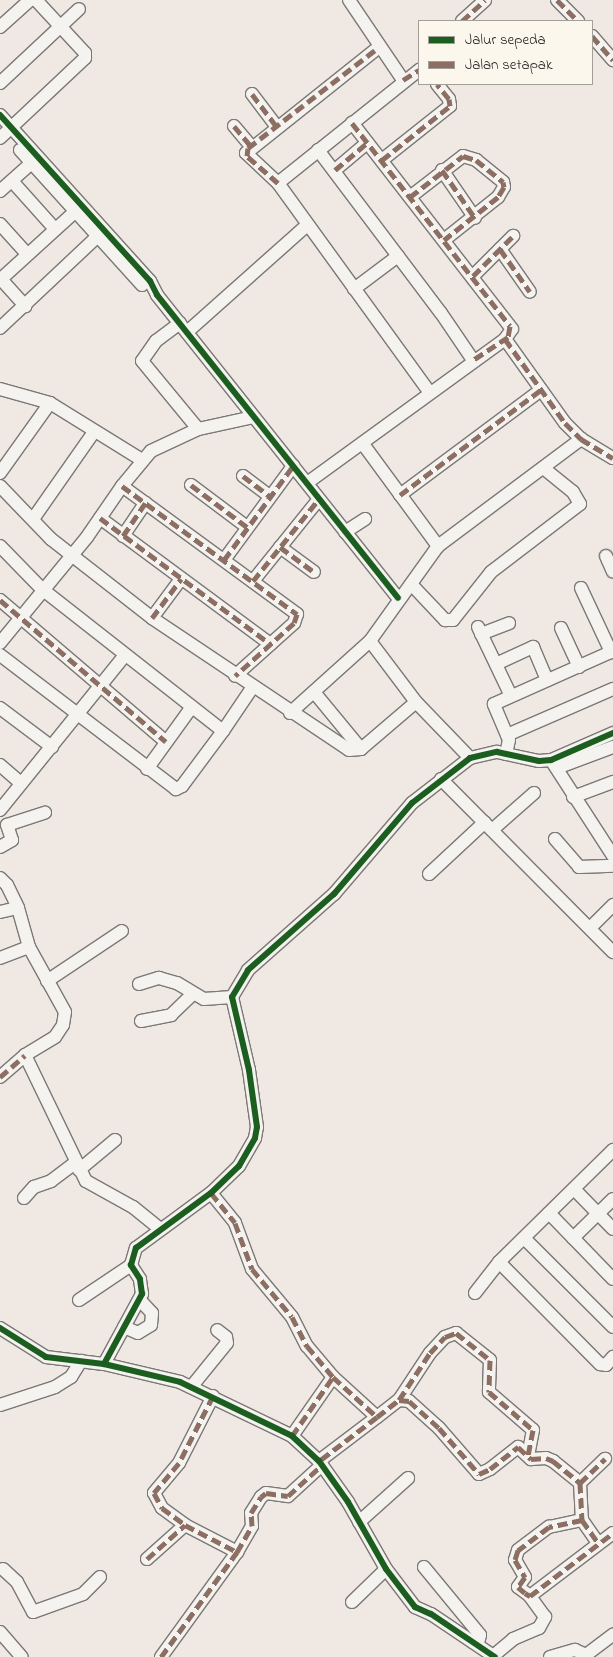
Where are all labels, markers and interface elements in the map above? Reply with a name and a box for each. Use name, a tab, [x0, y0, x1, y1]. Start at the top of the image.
legend	[418, 20, 593, 85]
text: Jalur sepeda	[465, 29, 546, 51]
text: Jalan setapak	[465, 54, 553, 76]

